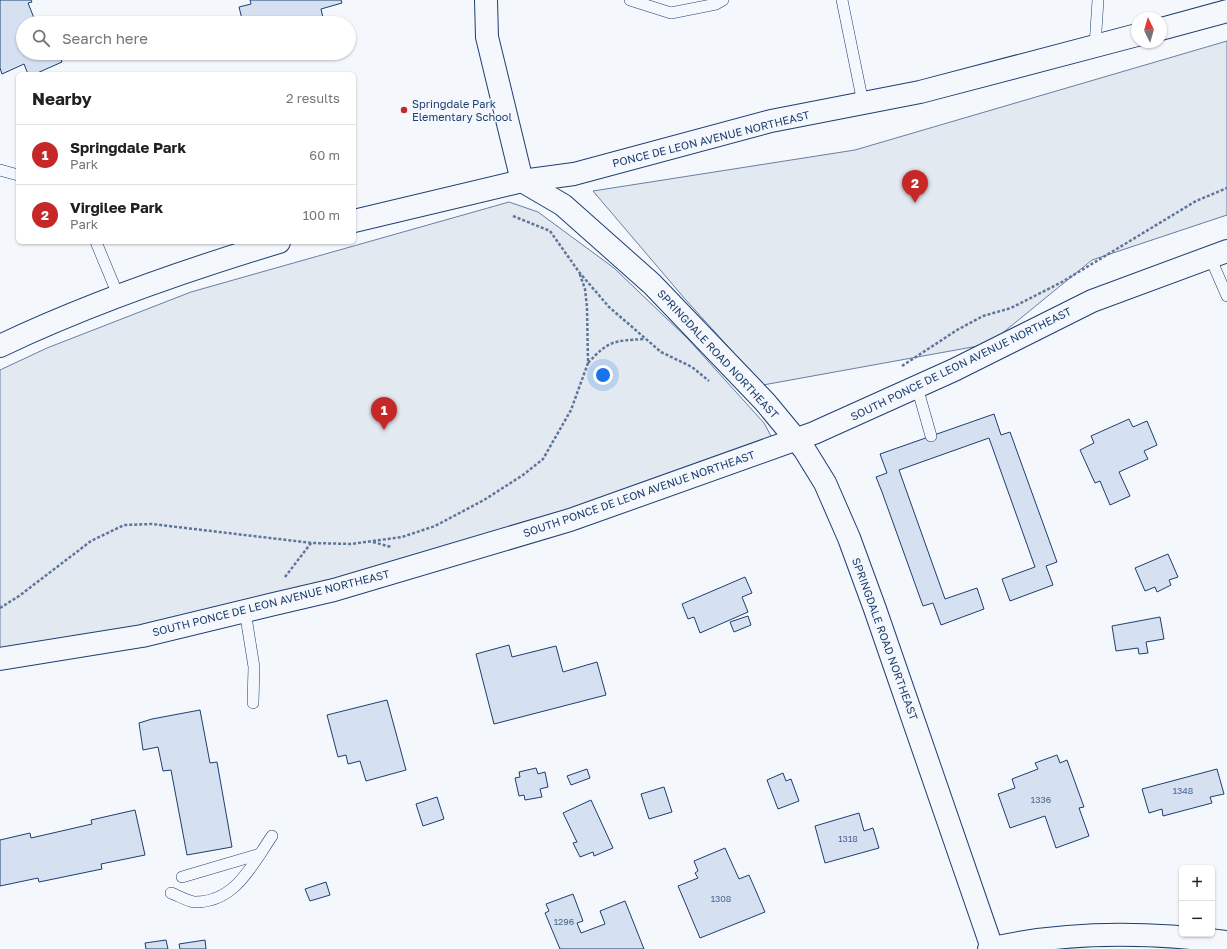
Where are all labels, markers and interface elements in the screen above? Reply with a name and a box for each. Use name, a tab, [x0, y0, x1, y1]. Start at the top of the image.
north arrow	[1131, 12, 1167, 48]
search box	[16, 16, 356, 60]
icon: search	[30, 27, 52, 49]
text: Search here	[62, 29, 148, 47]
text: Nearby	[32, 88, 92, 109]
text: 2 results	[286, 90, 340, 106]
place label: Springdale Park Elementary School	[412, 97, 512, 123]
marker: Springdale Park Elementary School	[399, 105, 409, 115]
street label: PONCE DE LEON AVENUE NORTHEAST	[611, 108, 811, 169]
text: Springdale Park	[70, 138, 186, 156]
text: 1	[42, 147, 48, 163]
text: 60 m	[309, 147, 340, 163]
text: Park	[70, 156, 98, 172]
pin: 2	[902, 170, 928, 203]
text: Virgilee Park	[70, 198, 163, 216]
text: 2	[41, 207, 49, 223]
text: 100 m	[303, 207, 340, 223]
text: Park	[70, 216, 98, 232]
street label: SPRINGDALE ROAD NORTHEAST	[655, 286, 782, 421]
street label: SOUTH PONCE DE LEON AVENUE NORTHEAST	[848, 304, 1074, 423]
your location	[593, 365, 613, 385]
pin: 1	[371, 397, 397, 430]
street label: SOUTH PONCE DE LEON AVENUE NORTHEAST	[521, 448, 757, 539]
street label: SPRINGDALE ROAD NORTHEAST	[850, 556, 921, 722]
street label: SOUTH PONCE DE LEON AVENUE NORTHEAST	[151, 567, 391, 638]
house number: 1348	[1173, 785, 1193, 796]
house number: 1336	[1031, 794, 1051, 805]
house number: 1318	[838, 833, 858, 844]
map controls	[1179, 865, 1215, 937]
button: +	[1179, 865, 1215, 901]
house number: 1308	[711, 893, 731, 904]
button: −	[1179, 901, 1215, 937]
house number: 1296	[554, 916, 574, 927]

